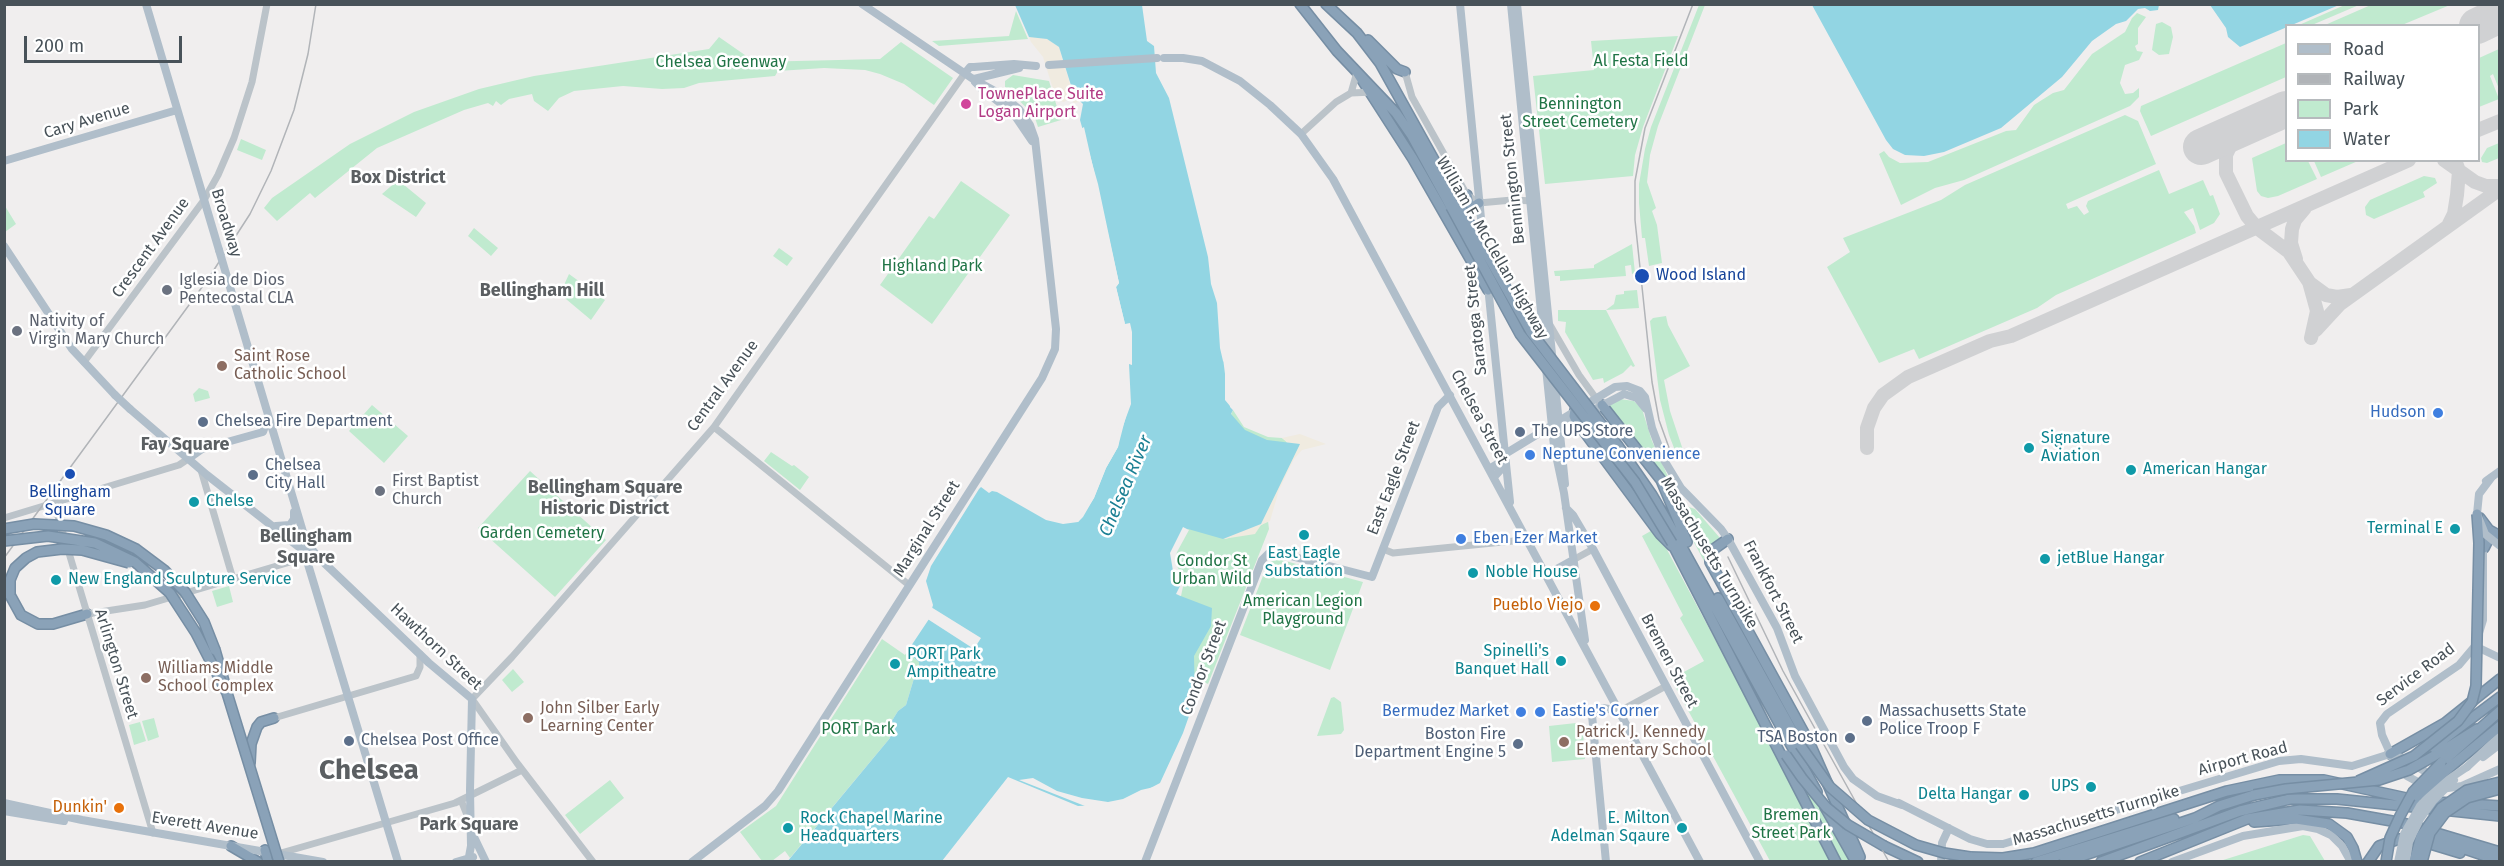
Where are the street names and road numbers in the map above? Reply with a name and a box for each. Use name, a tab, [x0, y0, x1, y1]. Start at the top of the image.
street label: Cary Avenue	[42, 99, 132, 143]
street label: Bennington Street	[1497, 113, 1529, 245]
street label: William F. McClellan Highway	[1432, 153, 1552, 343]
street label: Broadway	[207, 186, 245, 260]
street label: Crescent Avenue	[108, 194, 194, 302]
street label: Saratoga Street	[1461, 264, 1491, 376]
street label: Central Avenue	[683, 336, 763, 436]
street label: Chelsea Street	[1446, 367, 1512, 467]
street label: East Eagle Street	[1363, 418, 1425, 538]
street label: Massachusetts Turnpike	[1656, 474, 1762, 632]
street label: Marginal Street	[890, 477, 964, 581]
street label: Frankfort Street	[1739, 537, 1807, 647]
street label: Hawthorn Street	[386, 600, 486, 694]
street label: Arlington Street	[90, 607, 142, 721]
street label: Bremen Street	[1636, 611, 1702, 711]
street label: Condor Street	[1177, 618, 1231, 718]
street label: Service Road	[2373, 639, 2459, 711]
street label: Airport Road	[2196, 738, 2290, 780]
street label: Massachusetts Turnpike	[2010, 781, 2182, 851]
street label: Everett Avenue	[150, 808, 260, 844]

